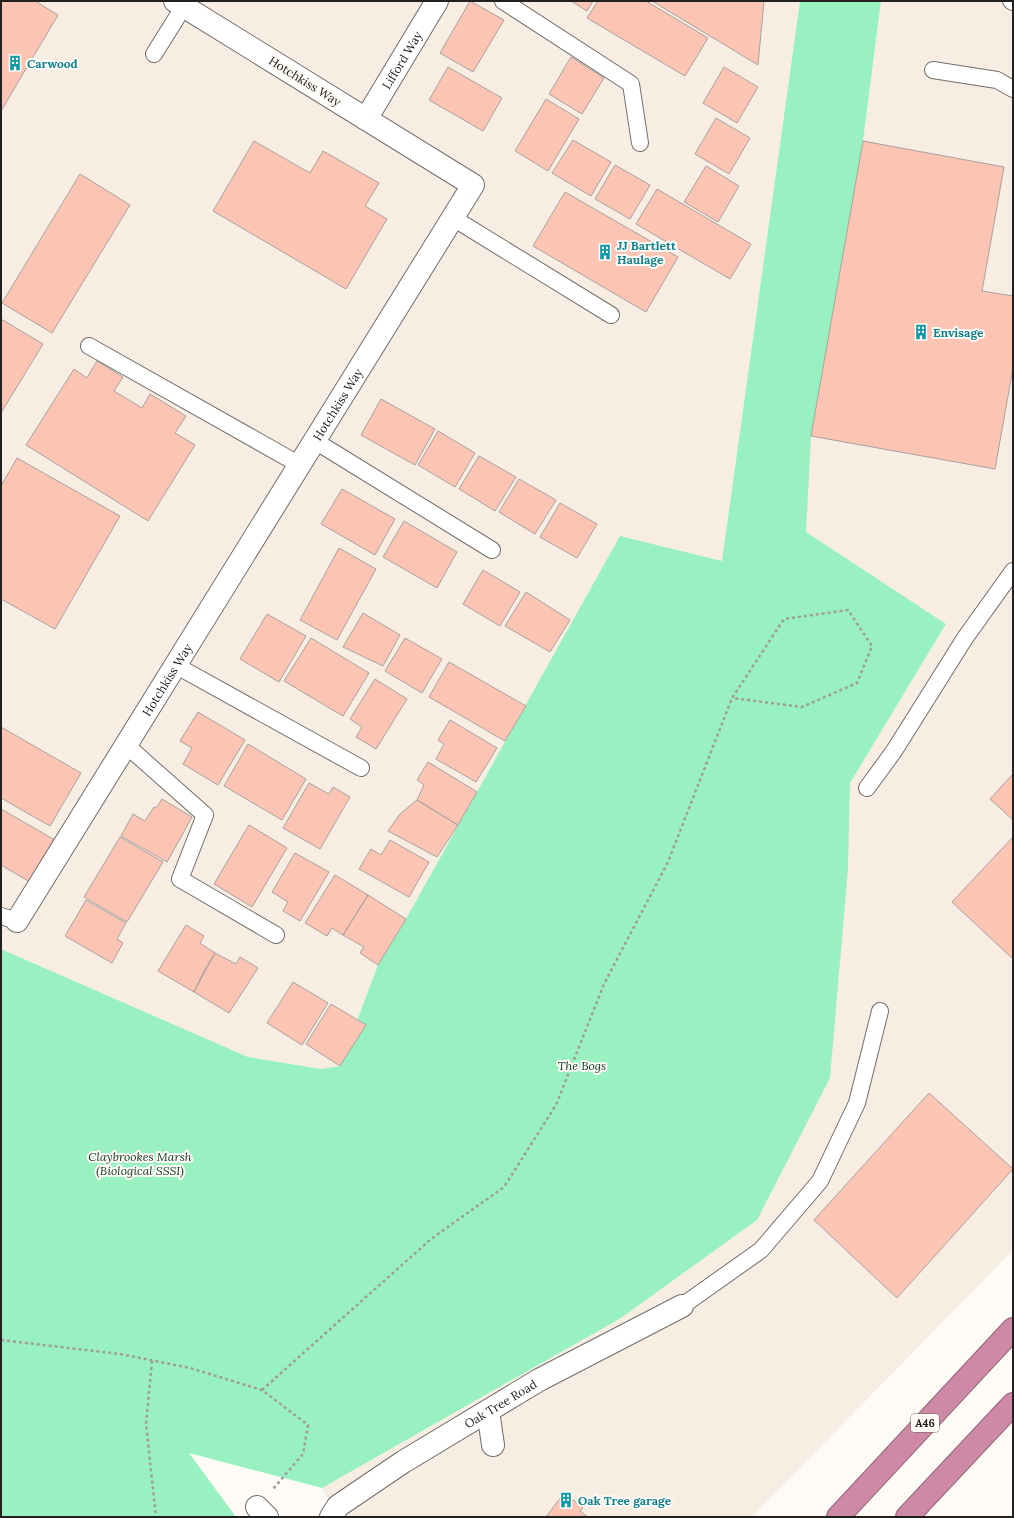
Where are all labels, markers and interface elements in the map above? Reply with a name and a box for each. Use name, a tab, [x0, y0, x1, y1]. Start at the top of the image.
street label: Lifford Way	[378, 28, 425, 92]
street label: Hotchkiss Way	[266, 53, 344, 110]
building icon: Carwood	[6, 54, 24, 72]
place label: Carwood	[27, 56, 78, 71]
place label: JJ Bartlett Haulage	[617, 238, 677, 267]
building icon: JJ Bartlett Haulage	[596, 243, 614, 261]
building icon: Envisage	[912, 323, 930, 341]
place label: Envisage	[933, 325, 984, 340]
street label: Hotchkiss Way	[309, 365, 366, 443]
street label: Hotchkiss Way	[138, 640, 195, 719]
park label: The Bogs	[558, 1058, 606, 1073]
park label: Claybrookes Marsh (Biological SSSI)	[88, 1149, 192, 1179]
street label: Oak Tree Road	[461, 1376, 539, 1431]
road number: A46	[911, 1414, 939, 1432]
building icon: Oak Tree garage	[557, 1491, 575, 1509]
place label: Oak Tree garage	[578, 1493, 672, 1508]

